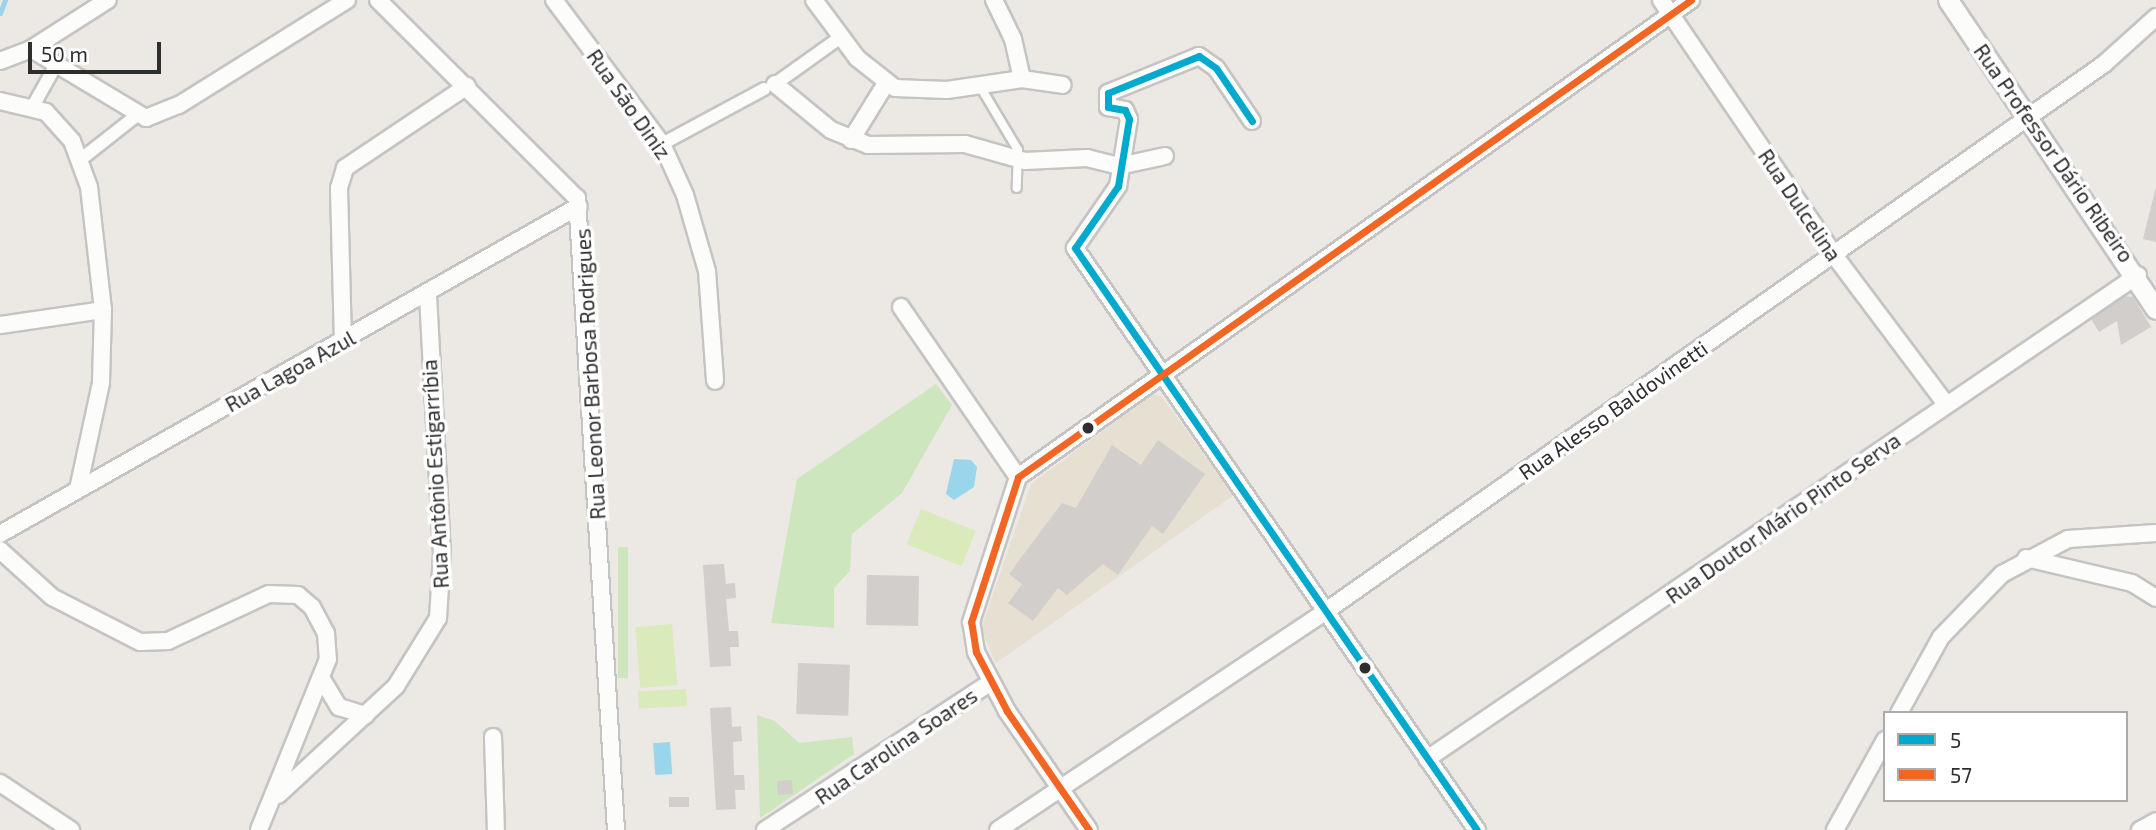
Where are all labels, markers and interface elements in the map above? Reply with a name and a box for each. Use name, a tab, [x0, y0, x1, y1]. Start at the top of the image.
scale bar	[32, 28, 164, 72]
street label: Rua Professor Dário Ribeiro	[1969, 39, 2139, 267]
text: 50 m	[41, 41, 88, 66]
street label: Rua São Diniz	[582, 44, 676, 164]
street label: Rua Dulcelina	[1753, 144, 1847, 266]
street label: Rua Leonor Barbosa Rodrigues	[570, 227, 610, 521]
street label: Rua Lagoa Azul	[220, 325, 360, 417]
street label: Rua Alesso Baldovinetti	[1513, 335, 1713, 485]
street label: Rua Antônio Estigarríbia	[416, 359, 454, 589]
unlabelled marker	[1081, 421, 1095, 435]
street label: Rua Doutor Mário Pinto Serva	[1661, 427, 1905, 609]
unlabelled marker	[1358, 661, 1372, 675]
street label: Rua Carolina Soares	[810, 682, 982, 810]
legend	[1883, 711, 2128, 802]
text: 5	[1950, 727, 1961, 752]
text: 57	[1950, 762, 1972, 787]

